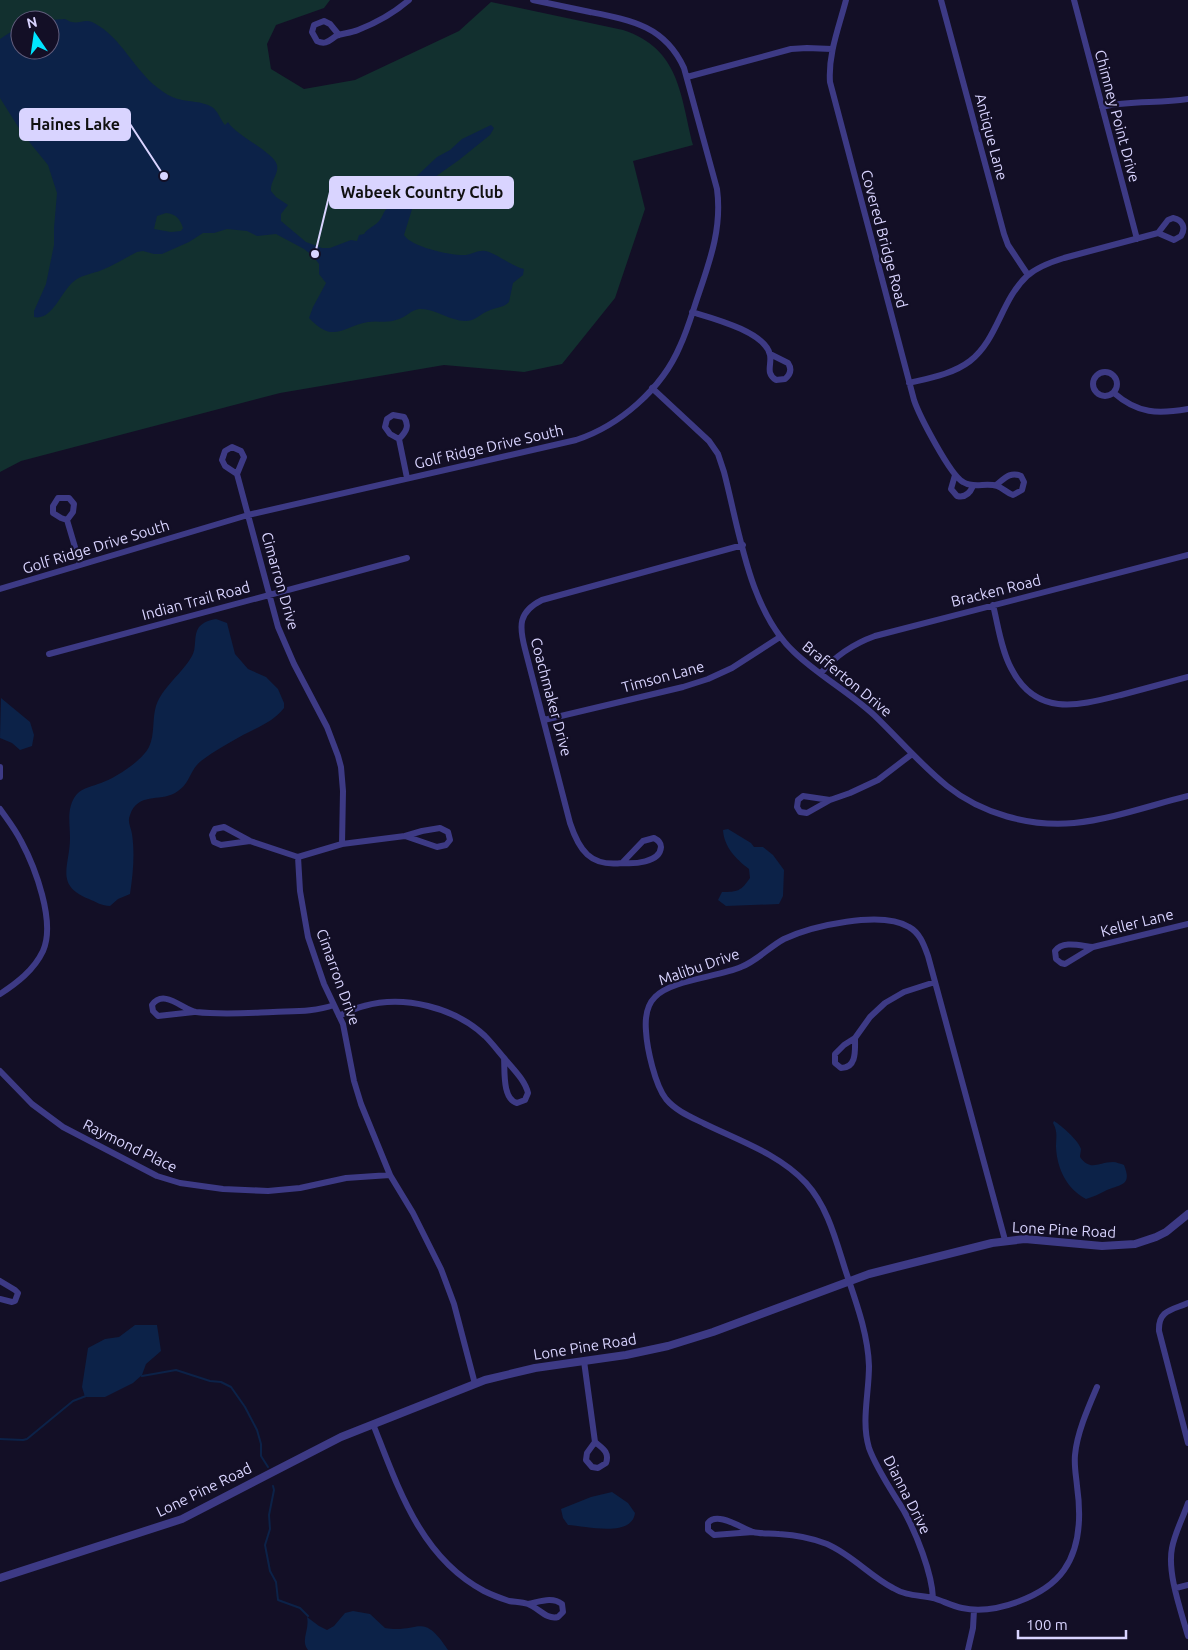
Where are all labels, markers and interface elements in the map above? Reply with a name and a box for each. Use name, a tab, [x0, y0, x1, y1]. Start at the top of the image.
north arrow	[10, 10, 60, 60]
text: N	[25, 13, 39, 31]
street label: Chimney Point Drive	[1092, 48, 1143, 184]
street label: Antique Lane	[972, 92, 1011, 182]
callout: Haines Lake	[20, 109, 130, 140]
text: Haines Lake	[30, 115, 120, 133]
street label: Covered Bridge Road	[858, 168, 911, 310]
callout: Wabeek Country Club	[330, 177, 513, 208]
text: Wabeek Country Club	[341, 183, 503, 201]
street label: Golf Ridge Drive South	[413, 421, 565, 472]
street label: Golf Ridge Drive South	[20, 516, 171, 577]
street label: Cimarron Drive	[258, 530, 303, 632]
street label: Bracken Road	[949, 571, 1043, 610]
street label: Indian Trail Road	[140, 578, 252, 623]
street label: Coachmaker Drive	[527, 636, 575, 758]
street label: Brafferton Drive	[799, 637, 896, 720]
street label: Timson Lane	[620, 657, 706, 696]
street label: Keller Lane	[1099, 905, 1175, 940]
street label: Cimarron Drive	[313, 926, 364, 1027]
street label: Malibu Drive	[656, 945, 742, 988]
street label: Raymond Place	[80, 1115, 180, 1176]
street label: Lone Pine Road	[1012, 1218, 1116, 1241]
street label: Lone Pine Road	[532, 1330, 638, 1363]
street label: Dianna Drive	[880, 1453, 934, 1537]
street label: Lone Pine Road	[153, 1459, 254, 1520]
scale bar	[1018, 1608, 1126, 1640]
text: 100 m	[1026, 1616, 1068, 1633]

